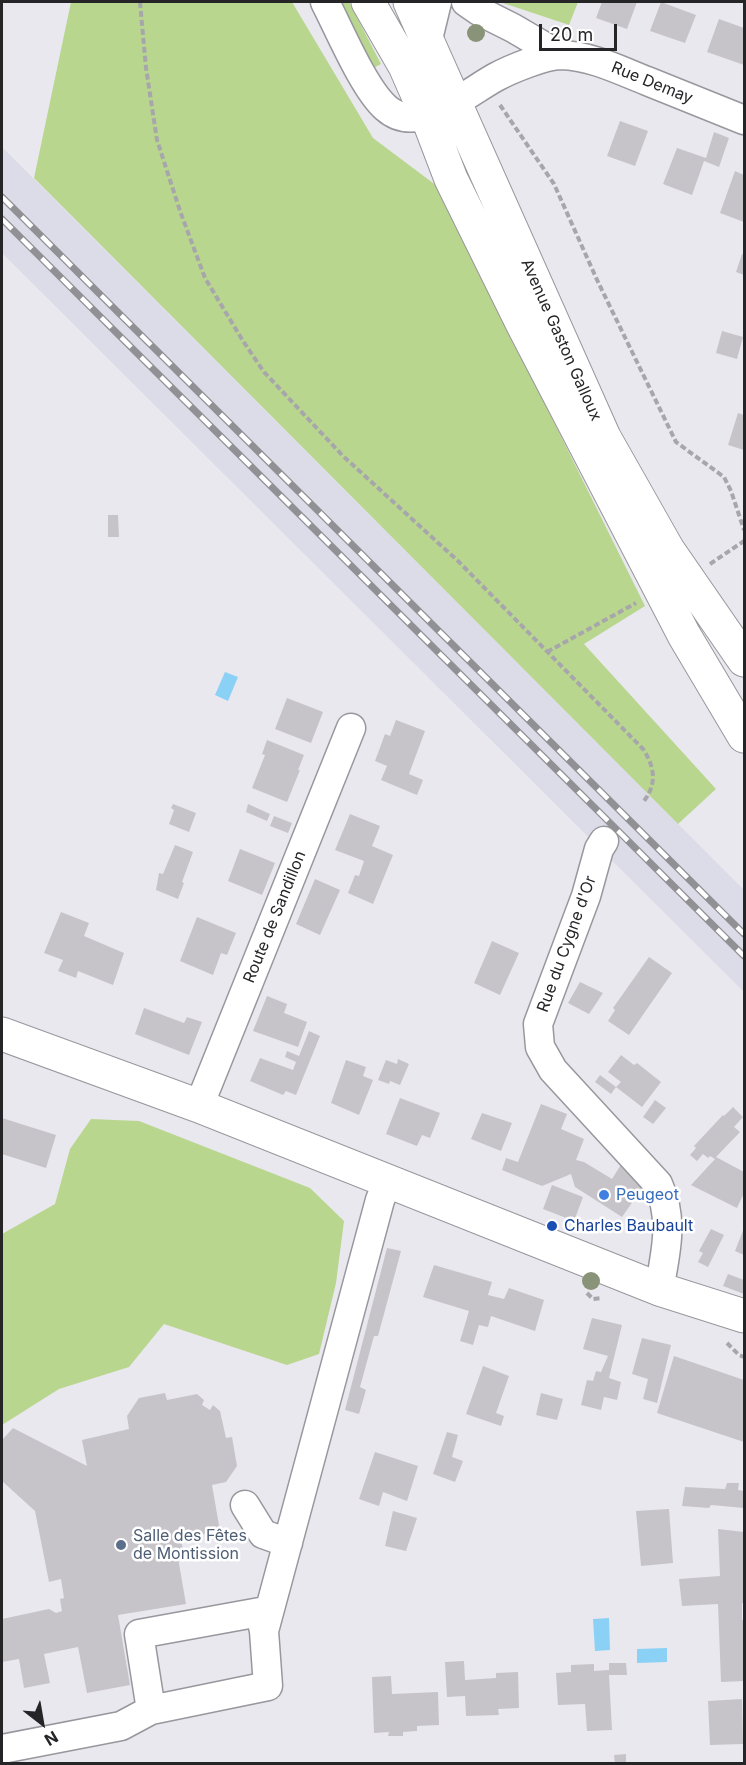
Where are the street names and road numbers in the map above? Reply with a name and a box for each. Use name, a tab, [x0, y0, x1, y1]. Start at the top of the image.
street label: Rue Demay	[608, 58, 696, 108]
street label: Avenue Gaston Galloux	[517, 256, 605, 424]
street label: Route de Sandillon	[240, 848, 310, 986]
street label: Rue du Cygne d'Or	[533, 873, 601, 1015]

